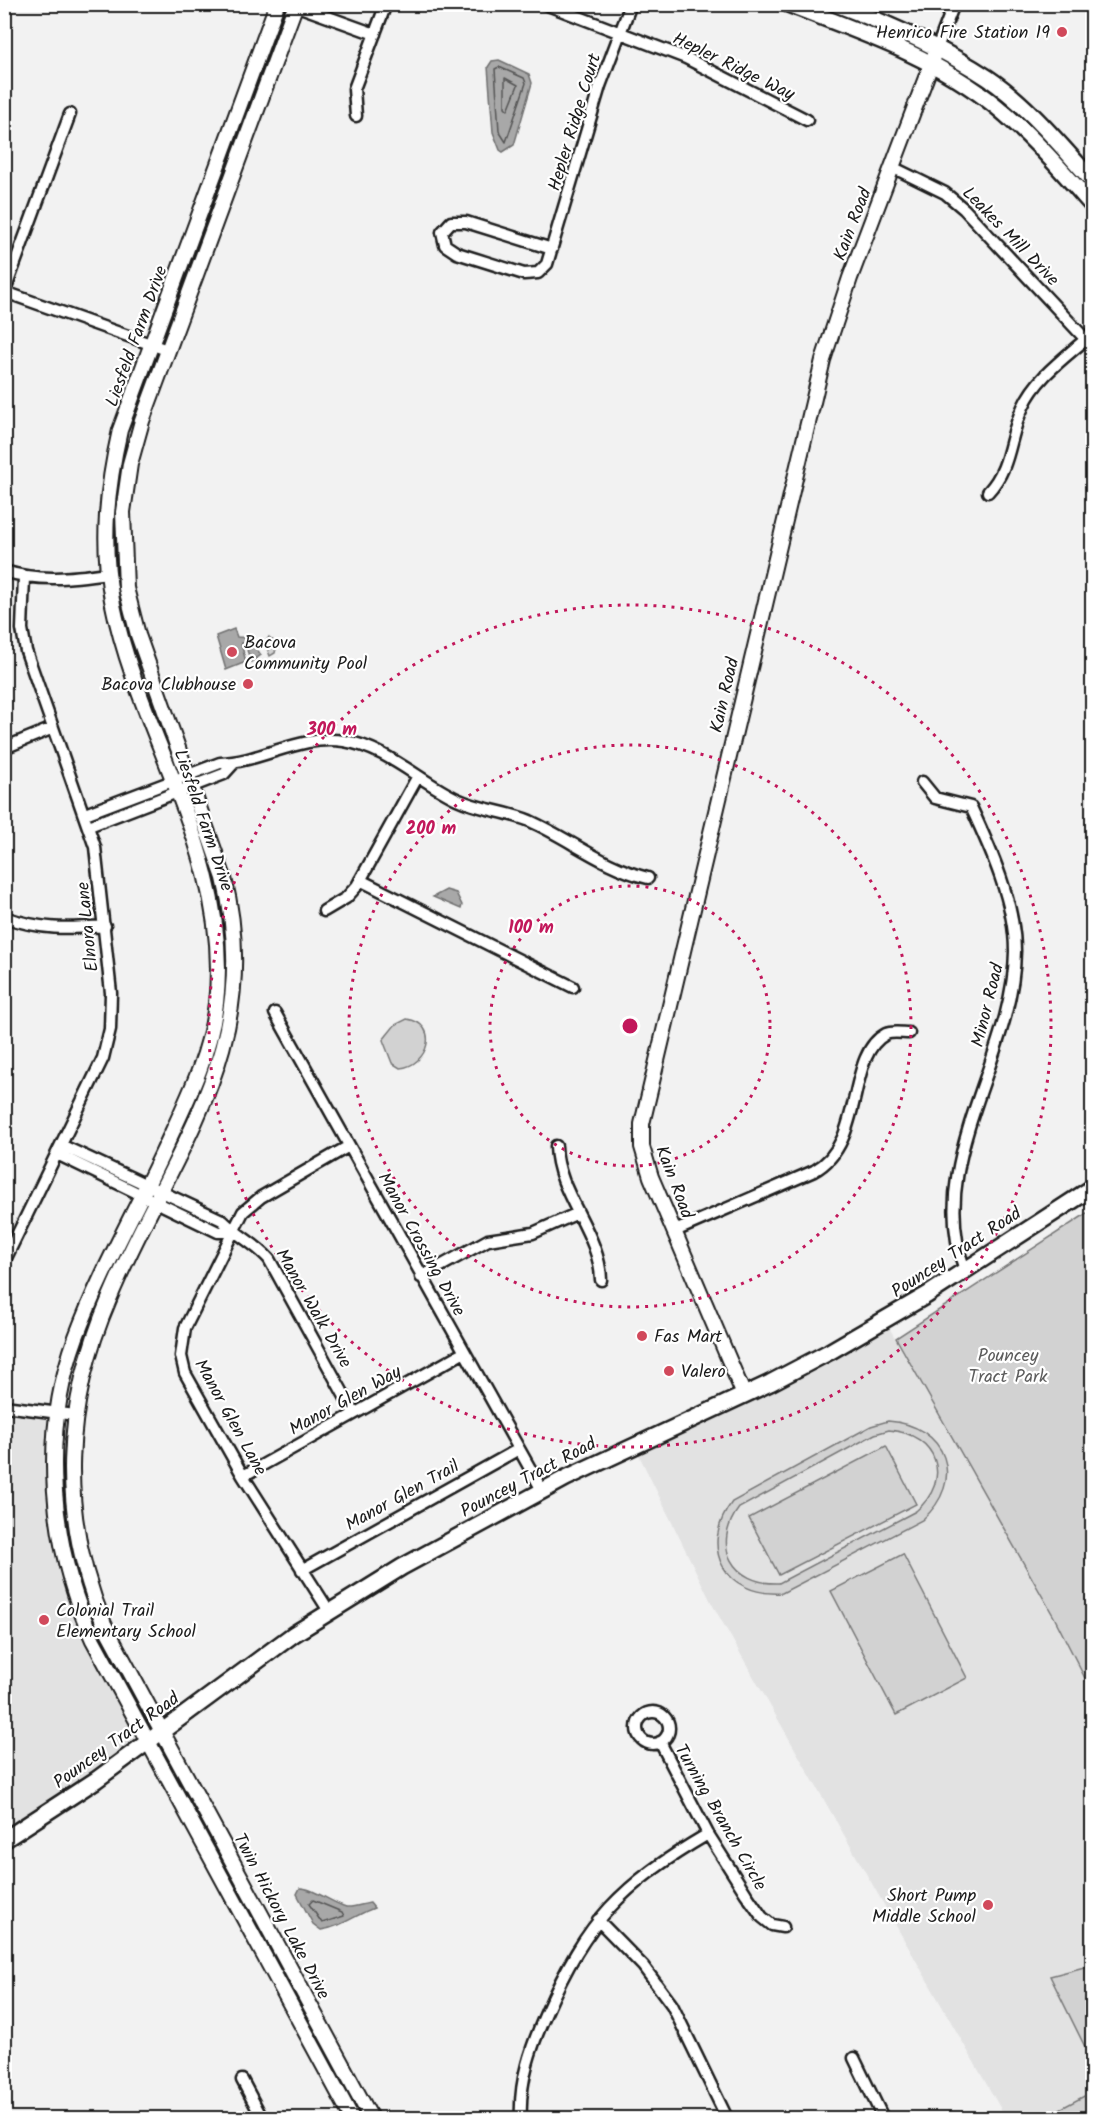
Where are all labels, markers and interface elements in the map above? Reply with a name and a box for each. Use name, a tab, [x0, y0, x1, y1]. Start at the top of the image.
place label: Henrico Fire Station 19	[876, 19, 1050, 48]
street label: Hepler Ridge Way	[667, 25, 800, 110]
marker: Henrico Fire Station 19	[1055, 25, 1069, 39]
street label: Hepler Ridge Court	[541, 49, 610, 195]
street label: Leakes Mill Drive	[954, 180, 1065, 294]
street label: Kain Road	[826, 183, 881, 265]
street label: Liesfeld Farm Drive	[98, 262, 176, 411]
place label: Bacova Community Pool	[244, 629, 368, 679]
marker: Bacova Community Pool	[225, 645, 239, 659]
street label: Kain Road	[703, 654, 748, 736]
place label: Bacova Clubhouse	[101, 671, 236, 700]
marker: Bacova Clubhouse	[241, 677, 255, 691]
text: 300 m	[306, 716, 357, 745]
street label: Liesfeld Farm Drive	[165, 746, 240, 895]
text: 200 m	[406, 815, 457, 844]
street label: Elnora Lane	[69, 880, 108, 973]
text: 100 m	[508, 914, 554, 943]
street label: Minor Road	[964, 959, 1013, 1050]
centre of rings	[620, 1016, 640, 1036]
street label: Kain Road	[646, 1142, 701, 1224]
street label: Manor Crossing Drive	[369, 1167, 472, 1322]
street label: Pouncey Tract Road	[886, 1200, 1029, 1306]
street label: Manor Walk Drive	[267, 1244, 359, 1374]
place label: Fas Mart	[654, 1323, 723, 1352]
marker: Fas Mart	[635, 1329, 649, 1343]
park label: Pouncey Tract Park	[969, 1342, 1048, 1392]
street label: Manor Glen Lane	[186, 1354, 274, 1482]
street label: Manor Glen Way	[284, 1358, 408, 1444]
place label: Valero	[681, 1358, 726, 1387]
marker: Valero	[662, 1364, 676, 1378]
street label: Pouncey Tract Road	[456, 1430, 603, 1526]
street label: Manor Glen Trail	[340, 1453, 466, 1540]
place label: Colonial Trail Elementary School	[56, 1597, 197, 1647]
marker: Colonial Trail Elementary School	[37, 1613, 51, 1627]
street label: Pouncey Tract Road	[48, 1685, 187, 1797]
street label: Turning Branch Circle	[666, 1739, 774, 1897]
street label: Twin Hickory Lake Drive	[224, 1828, 337, 2005]
place label: Short Pump Middle School	[872, 1882, 977, 1932]
marker: Short Pump Middle School	[981, 1898, 995, 1912]

